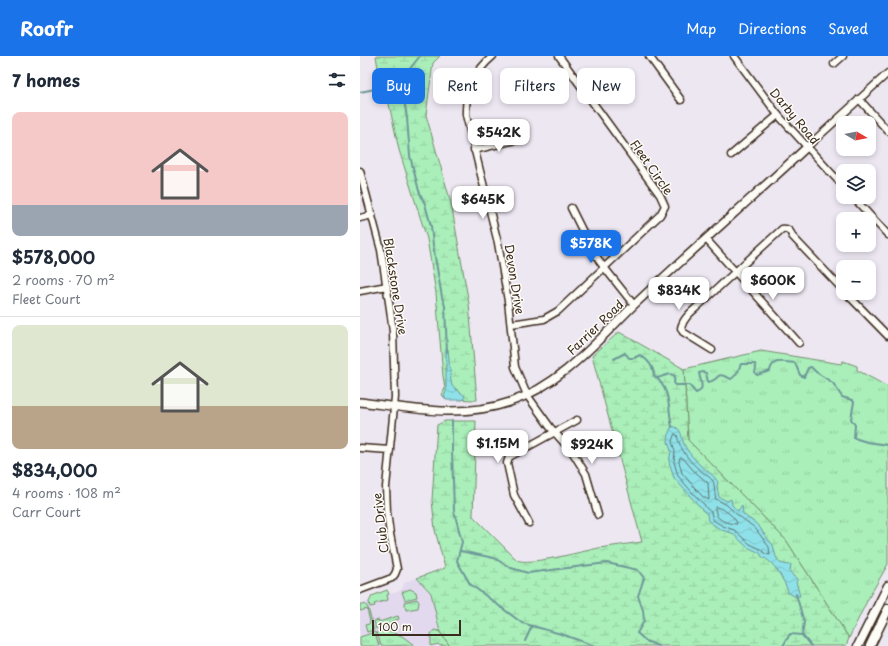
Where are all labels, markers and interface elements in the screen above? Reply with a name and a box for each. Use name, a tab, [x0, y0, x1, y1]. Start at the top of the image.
text: Roofr	[20, 14, 73, 42]
text: Map	[686, 18, 716, 39]
text: Directions	[738, 18, 806, 39]
text: Saved	[828, 18, 868, 39]
text: 7 homes	[12, 67, 80, 93]
chip: Buy	[372, 68, 425, 104]
chip: Rent	[433, 68, 492, 104]
chip: Filters	[500, 68, 569, 104]
chip: New	[577, 68, 635, 104]
icon: filters	[326, 69, 348, 91]
street label: Darby Road	[766, 84, 824, 148]
north arrow	[836, 116, 876, 156]
map controls	[836, 116, 876, 300]
pin: $542K	[471, 119, 527, 153]
text: $542K	[477, 122, 521, 141]
street label: Fleet Circle	[626, 136, 678, 199]
icon: home	[144, 138, 216, 210]
button: layers	[836, 164, 876, 204]
pin: $645K	[455, 186, 511, 220]
text: $645K	[461, 189, 505, 208]
button: +	[836, 212, 876, 252]
pin: $578K	[563, 230, 619, 264]
text: $578K	[570, 233, 612, 252]
street label: Blackstone Drive	[379, 236, 413, 336]
street label: Devon Drive	[501, 242, 529, 316]
text: $578,000	[12, 244, 95, 270]
button: −	[836, 260, 876, 300]
pin: $600K	[745, 267, 801, 301]
text: 2 rooms · 70 m²	[12, 270, 115, 289]
text: $600K	[750, 270, 796, 289]
pin: $834K	[651, 277, 707, 311]
text: $834K	[657, 280, 701, 299]
text: Fleet Court	[12, 289, 80, 308]
street label: Farrier Road	[563, 295, 627, 359]
icon: home	[144, 351, 216, 423]
pin: $1.15M	[465, 430, 531, 464]
pin: $924K	[564, 431, 620, 465]
text: $1.15M	[476, 433, 520, 452]
text: $924K	[570, 434, 614, 453]
text: $834,000	[12, 457, 97, 483]
text: 4 rooms · 108 m²	[12, 483, 121, 502]
street label: Club Drive	[367, 492, 393, 554]
text: Carr Court	[12, 502, 81, 521]
scale bar	[372, 618, 461, 637]
text: 100 m	[378, 618, 412, 635]

